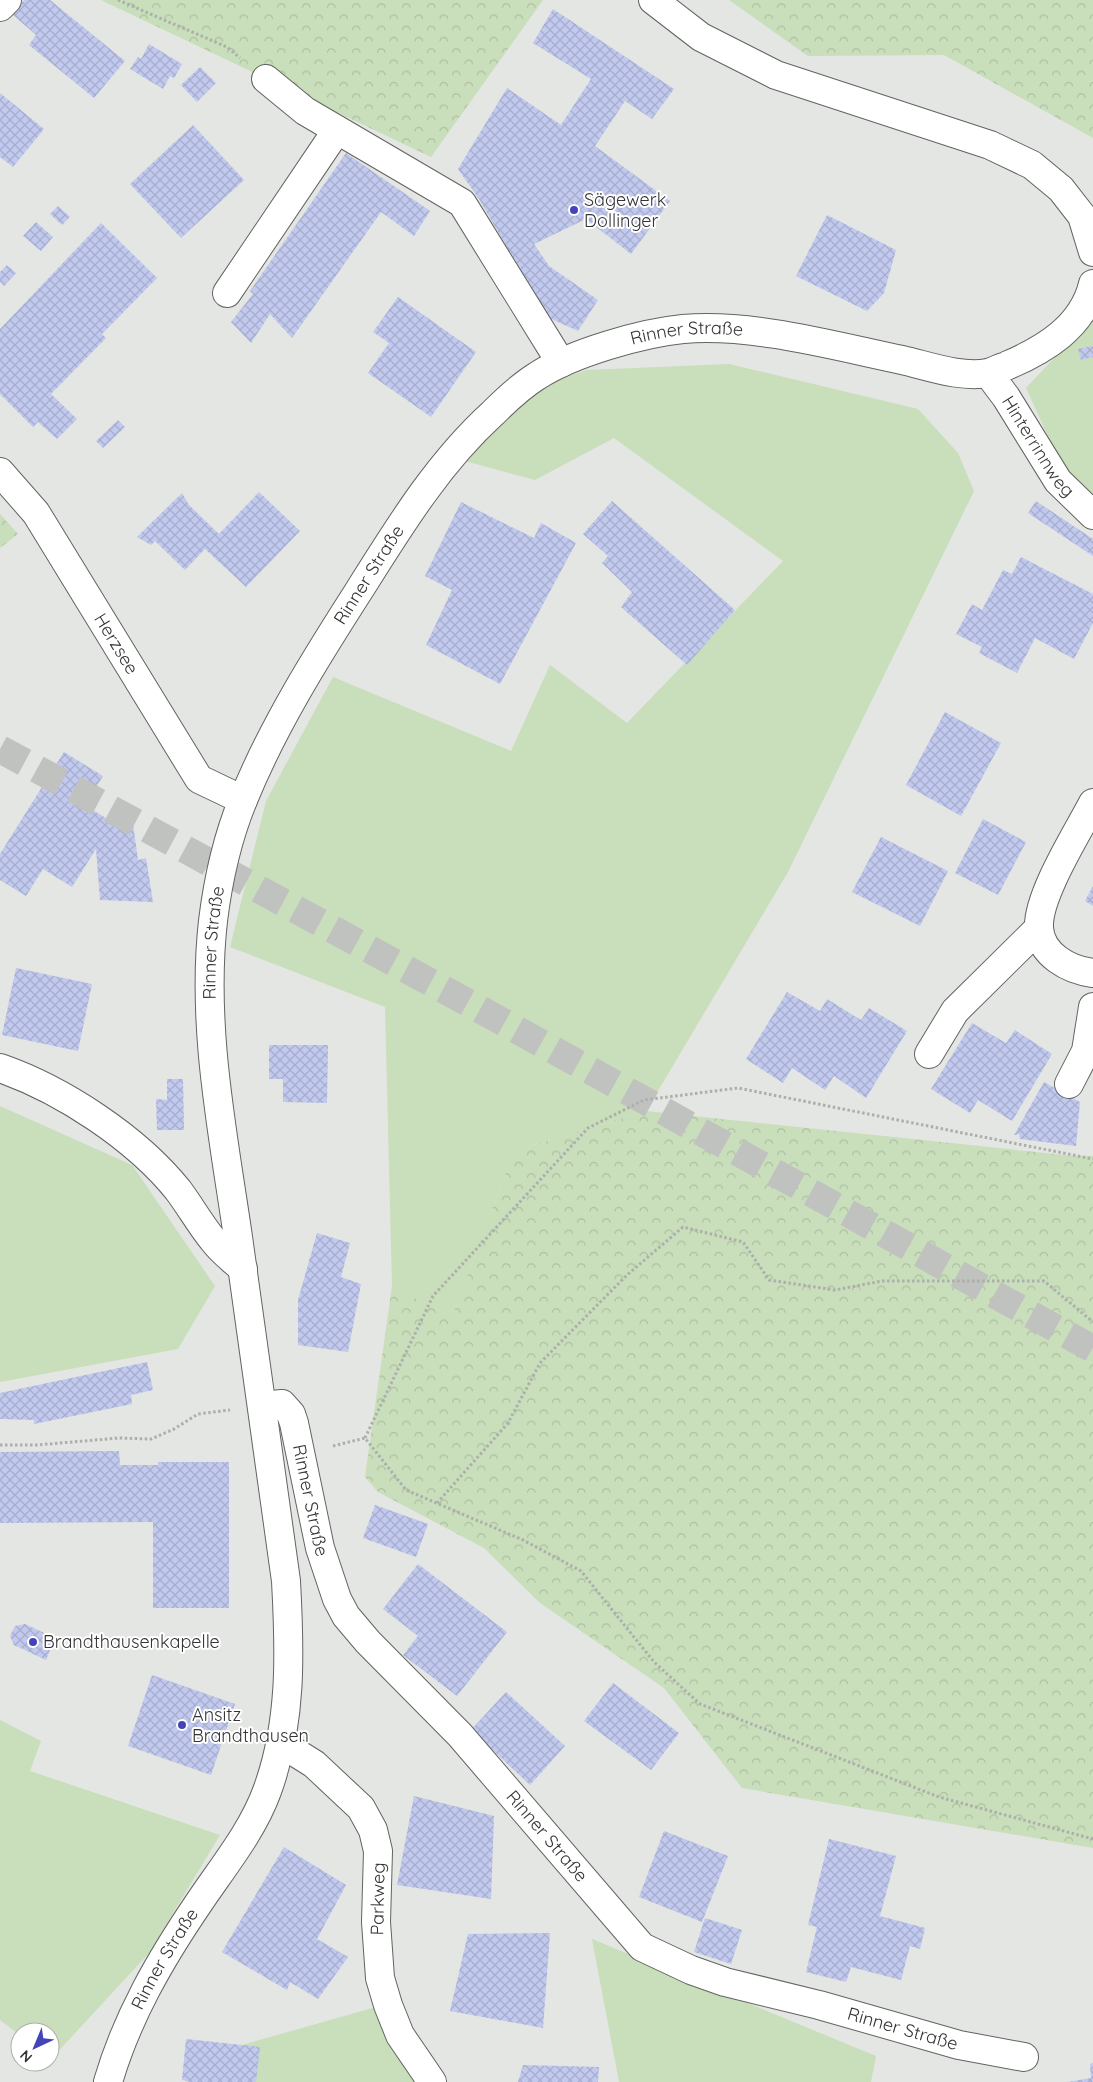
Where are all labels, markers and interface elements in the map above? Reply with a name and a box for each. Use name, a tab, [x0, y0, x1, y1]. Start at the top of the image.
place label: Sägewerk Dollinger	[584, 188, 666, 232]
marker: Sägewerk Dollinger	[568, 204, 580, 216]
street label: Rinner Straße	[628, 316, 744, 350]
street label: Hinterrinnweg	[997, 391, 1080, 502]
street label: Rinner Straße	[328, 520, 409, 629]
street label: Herzsee	[89, 609, 144, 678]
street label: Rinner Straße	[198, 884, 229, 1000]
street label: Rinner Straße	[288, 1442, 334, 1559]
place label: Brandthausenkapelle	[43, 1630, 220, 1653]
marker: Brandthausenkapelle	[27, 1636, 39, 1648]
place label: Ansitz Brandthausen	[192, 1703, 309, 1747]
marker: Ansitz Brandthausen	[176, 1719, 188, 1731]
street label: Rinner Straße	[502, 1785, 593, 1887]
street label: Parkweg	[365, 1862, 390, 1936]
street label: Rinner Straße	[126, 1904, 203, 2013]
street label: Rinner Straße	[845, 2002, 961, 2055]
north arrow	[10, 2022, 60, 2072]
text: N	[16, 2046, 36, 2066]

